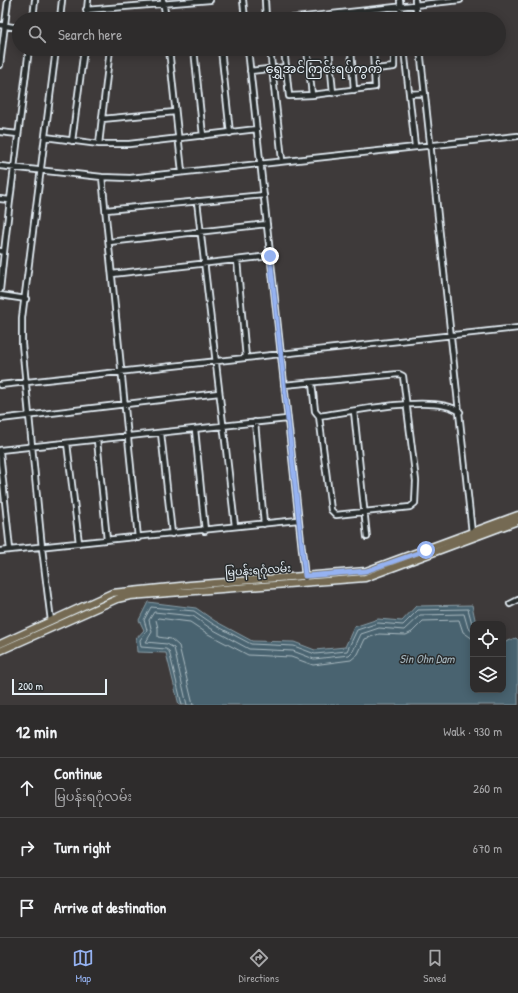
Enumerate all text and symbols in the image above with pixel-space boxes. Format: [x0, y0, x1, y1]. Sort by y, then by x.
search box [12, 12, 506, 56]
icon: search [26, 23, 48, 45]
text: Search here [58, 24, 122, 45]
district label: ရွှေအင်ကြင်းရပ်ကွက် [266, 59, 382, 79]
route end [261, 247, 279, 265]
route start [417, 541, 435, 559]
street label: မြပန်းရဂုံလမ်း [225, 561, 292, 581]
map controls [470, 621, 506, 693]
button: locate [470, 621, 506, 657]
water label: Sin Ohn Dam [400, 650, 455, 667]
button: layers [470, 657, 506, 693]
scale bar [12, 677, 107, 696]
text: 200 m [18, 679, 43, 693]
text: 12 min [16, 720, 57, 743]
text: Walk · 930 m [443, 722, 502, 740]
text: Continue [54, 763, 102, 784]
icon: ahead [16, 777, 38, 799]
text: 260 m [473, 779, 502, 797]
text: မြပန်းရဂုံလမ်း [54, 787, 132, 805]
icon: right [16, 837, 38, 859]
text: Turn right [54, 837, 110, 858]
text: 670 m [473, 839, 502, 857]
icon: arrive [16, 897, 38, 919]
text: Arrive at destination [54, 897, 166, 918]
tab: Map [72, 947, 94, 985]
tab: Directions [239, 947, 279, 985]
tab: Saved [423, 947, 446, 985]

